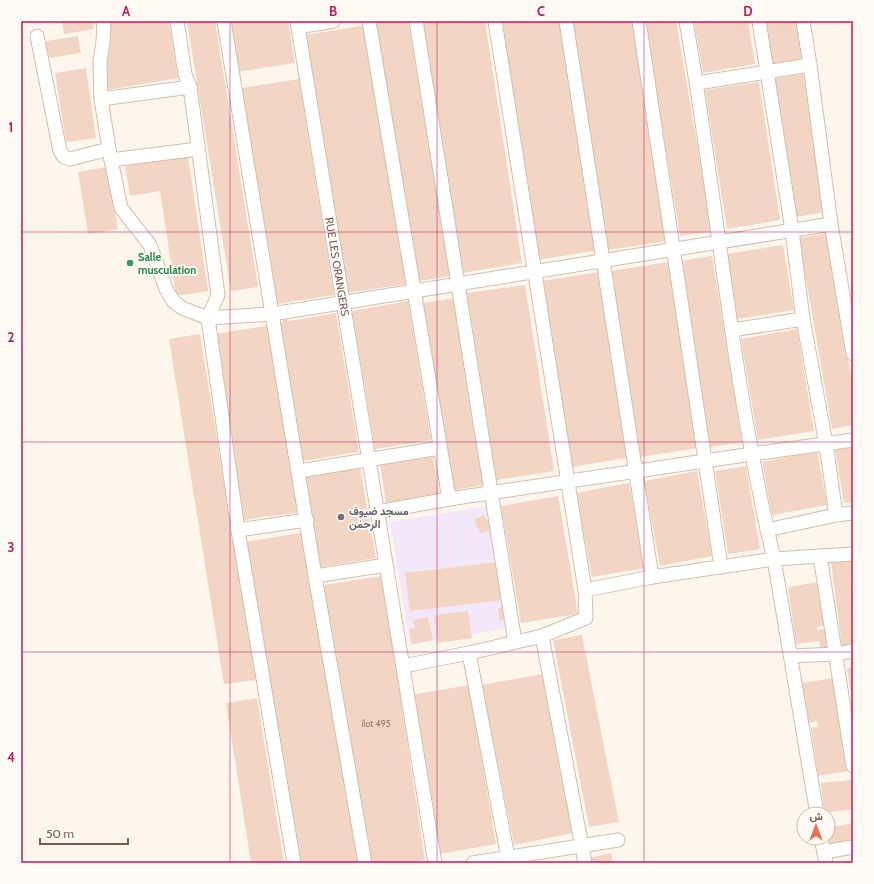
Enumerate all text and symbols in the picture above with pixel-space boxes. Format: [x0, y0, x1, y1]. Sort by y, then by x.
text: A [122, 3, 131, 19]
text: B [329, 3, 337, 19]
text: C [537, 3, 545, 19]
text: D [743, 3, 753, 19]
text: 1 [9, 119, 13, 135]
street label: RUE LES ORANGERS [322, 216, 352, 318]
place label: Salle musculation [138, 250, 196, 277]
marker: Salle musculation [125, 258, 135, 268]
text: 2 [8, 329, 15, 345]
place label: مسجد ضيوف الرحمٰن [349, 504, 409, 531]
marker: مسجد ضيوف الرحمٰن [336, 512, 346, 522]
text: 3 [7, 539, 15, 555]
house number: ilot 495 [361, 718, 391, 729]
text: 4 [7, 749, 15, 765]
north arrow [796, 806, 836, 846]
text: ش [809, 809, 823, 823]
scale bar [40, 820, 128, 846]
text: 50 m [46, 826, 74, 841]

